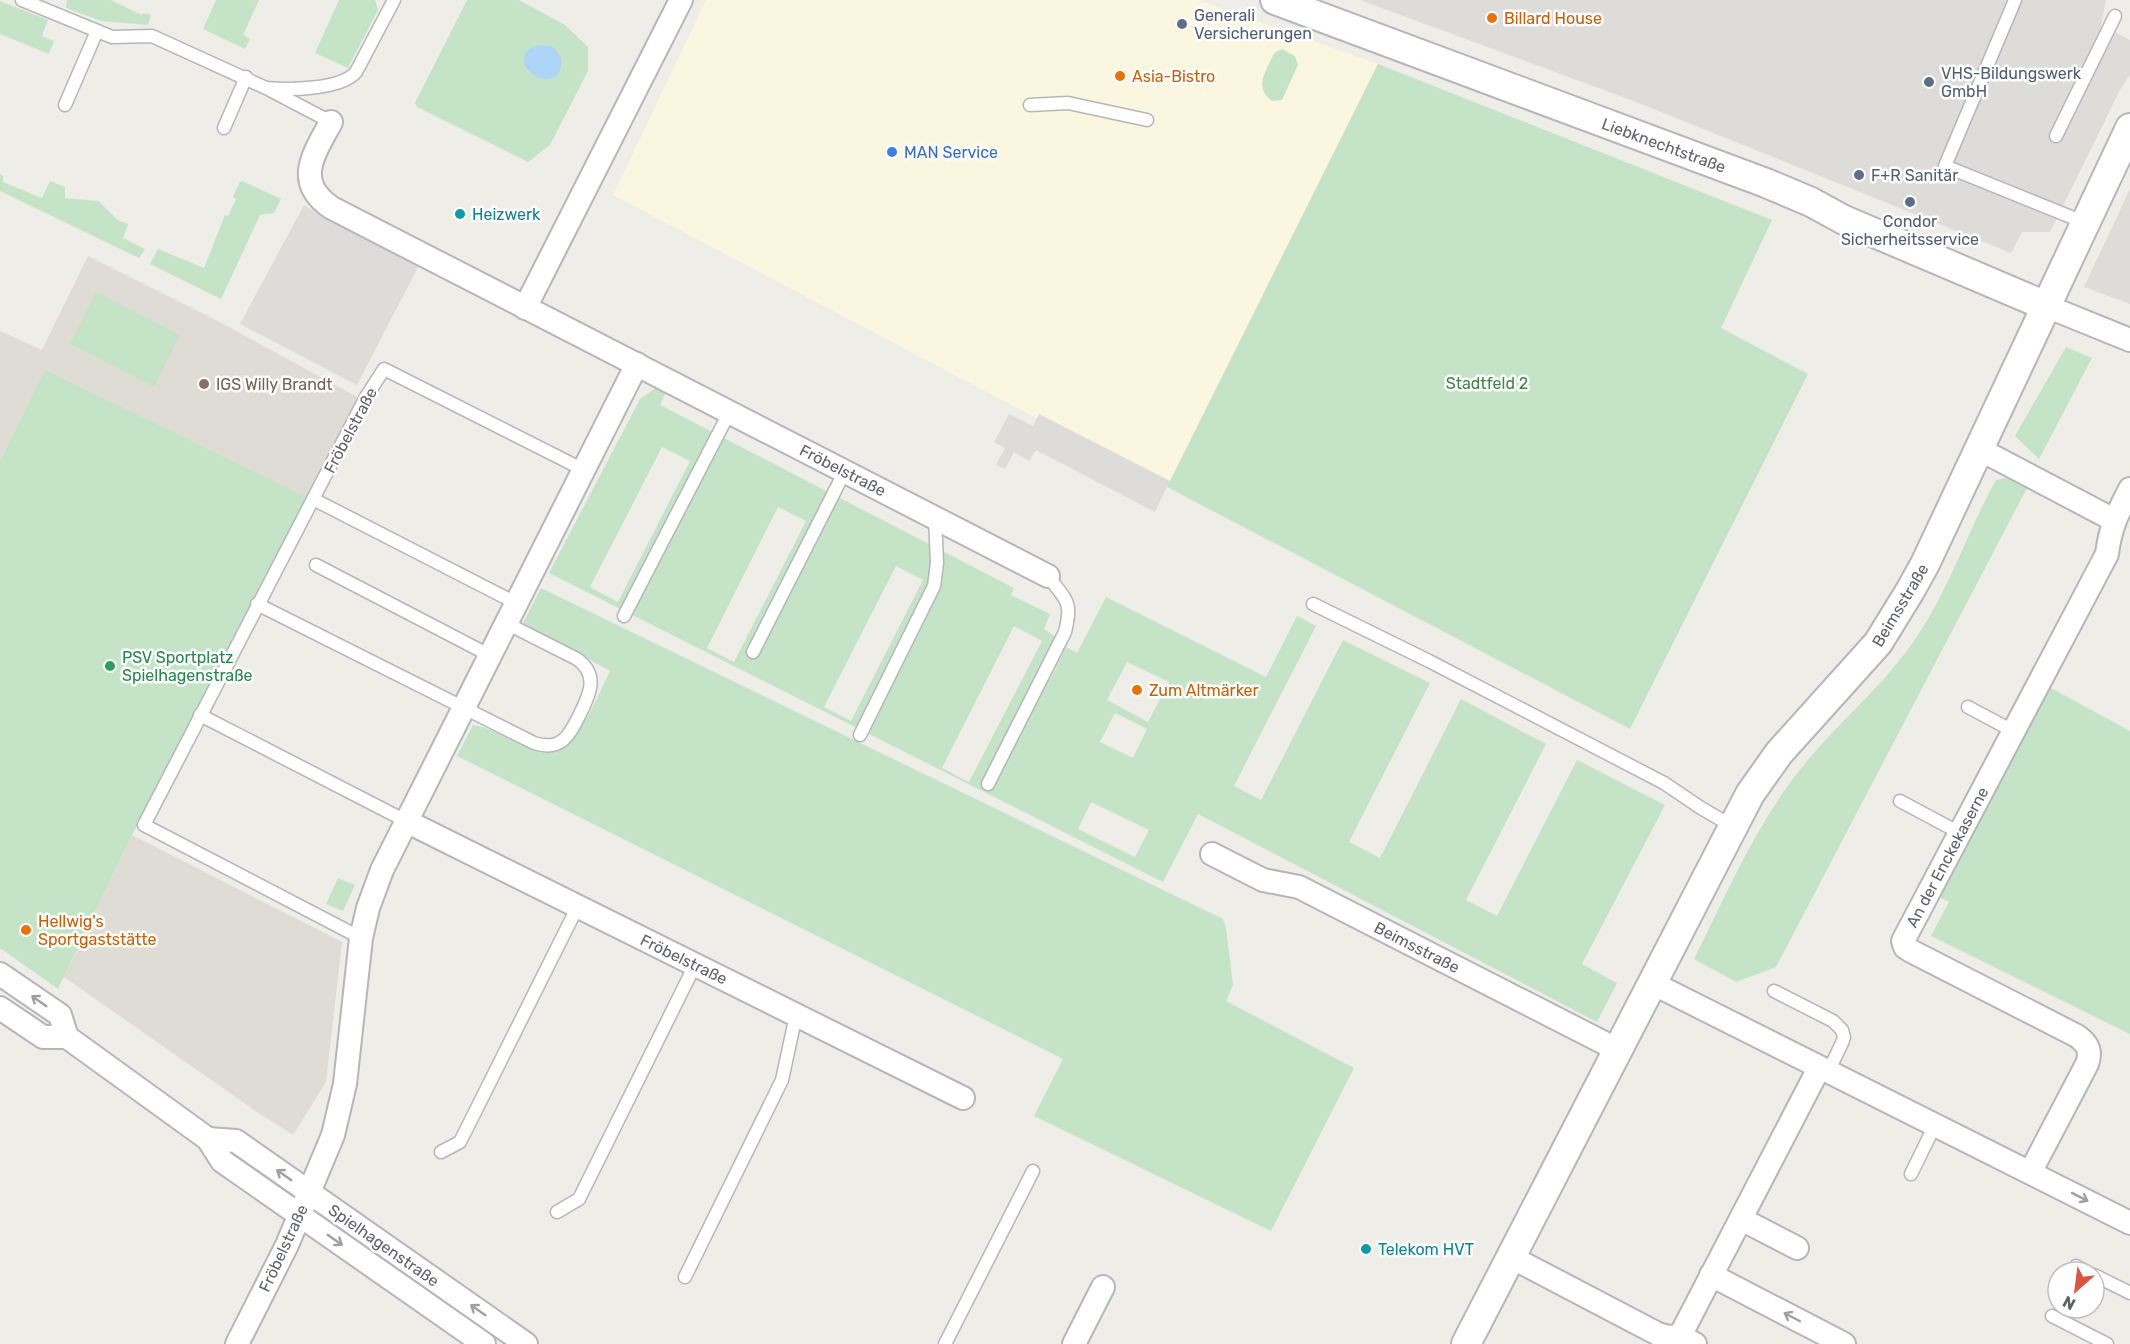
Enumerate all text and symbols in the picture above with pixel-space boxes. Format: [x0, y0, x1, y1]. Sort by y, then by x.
place label: Generali Versicherungen [1194, 6, 1312, 43]
place label: Billard House [1504, 9, 1602, 28]
marker: Billard House [1485, 11, 1499, 25]
marker: Generali Versicherungen [1175, 17, 1189, 31]
place label: VHS-Bildungswerk GmbH [1941, 64, 2082, 101]
place label: Asia-Bistro [1132, 67, 1215, 86]
marker: Asia-Bistro [1113, 69, 1127, 83]
marker: VHS-Bildungswerk GmbH [1922, 75, 1936, 89]
street label: Liebknechtstraße [1599, 114, 1728, 177]
place label: MAN Service [904, 143, 998, 162]
marker: MAN Service [885, 145, 899, 159]
place label: F+R Sanitär [1871, 166, 1958, 185]
marker: F+R Sanitär [1852, 168, 1866, 182]
marker: Condor Sicherheitsservice [1903, 195, 1917, 209]
place label: Heizwerk [472, 205, 541, 224]
marker: Heizwerk [453, 207, 467, 221]
place label: Condor Sicherheitsservice [1841, 212, 1979, 249]
park label: Stadtfeld 2 [1446, 374, 1528, 393]
place label: IGS Willy Brandt [216, 375, 333, 394]
marker: IGS Willy Brandt [197, 377, 211, 391]
street label: Fröbelstraße [320, 384, 381, 476]
street label: Fröbelstraße [797, 441, 889, 500]
street label: Beimsstraße [1868, 560, 1933, 650]
place label: PSV Sportplatz Spielhagenstraße [122, 648, 253, 685]
marker: PSV Sportplatz Spielhagenstraße [103, 659, 117, 673]
place label: Zum Altmärker [1149, 681, 1259, 700]
marker: Zum Altmärker [1130, 683, 1144, 697]
street label: An der Enckekaserne [1902, 784, 1993, 931]
place label: Hellwig's Sportgaststätte [38, 912, 156, 949]
street label: Beimsstraße [1371, 918, 1463, 977]
marker: Hellwig's Sportgaststätte [19, 923, 33, 937]
street label: Fröbelstraße [637, 930, 730, 989]
one-way arrow [31, 995, 48, 1007]
one-way arrow [276, 1168, 292, 1181]
one-way arrow [2071, 1192, 2089, 1203]
street label: Spielhagenstraße [325, 1200, 443, 1291]
street label: Fröbelstraße [255, 1201, 312, 1295]
one-way arrow [326, 1234, 342, 1246]
place label: Telekom HVT [1378, 1240, 1474, 1259]
marker: Telekom HVT [1359, 1242, 1373, 1256]
north arrow [2046, 1260, 2106, 1320]
text: N [2060, 1292, 2079, 1314]
one-way arrow [471, 1304, 487, 1316]
one-way arrow [1784, 1311, 1801, 1323]

